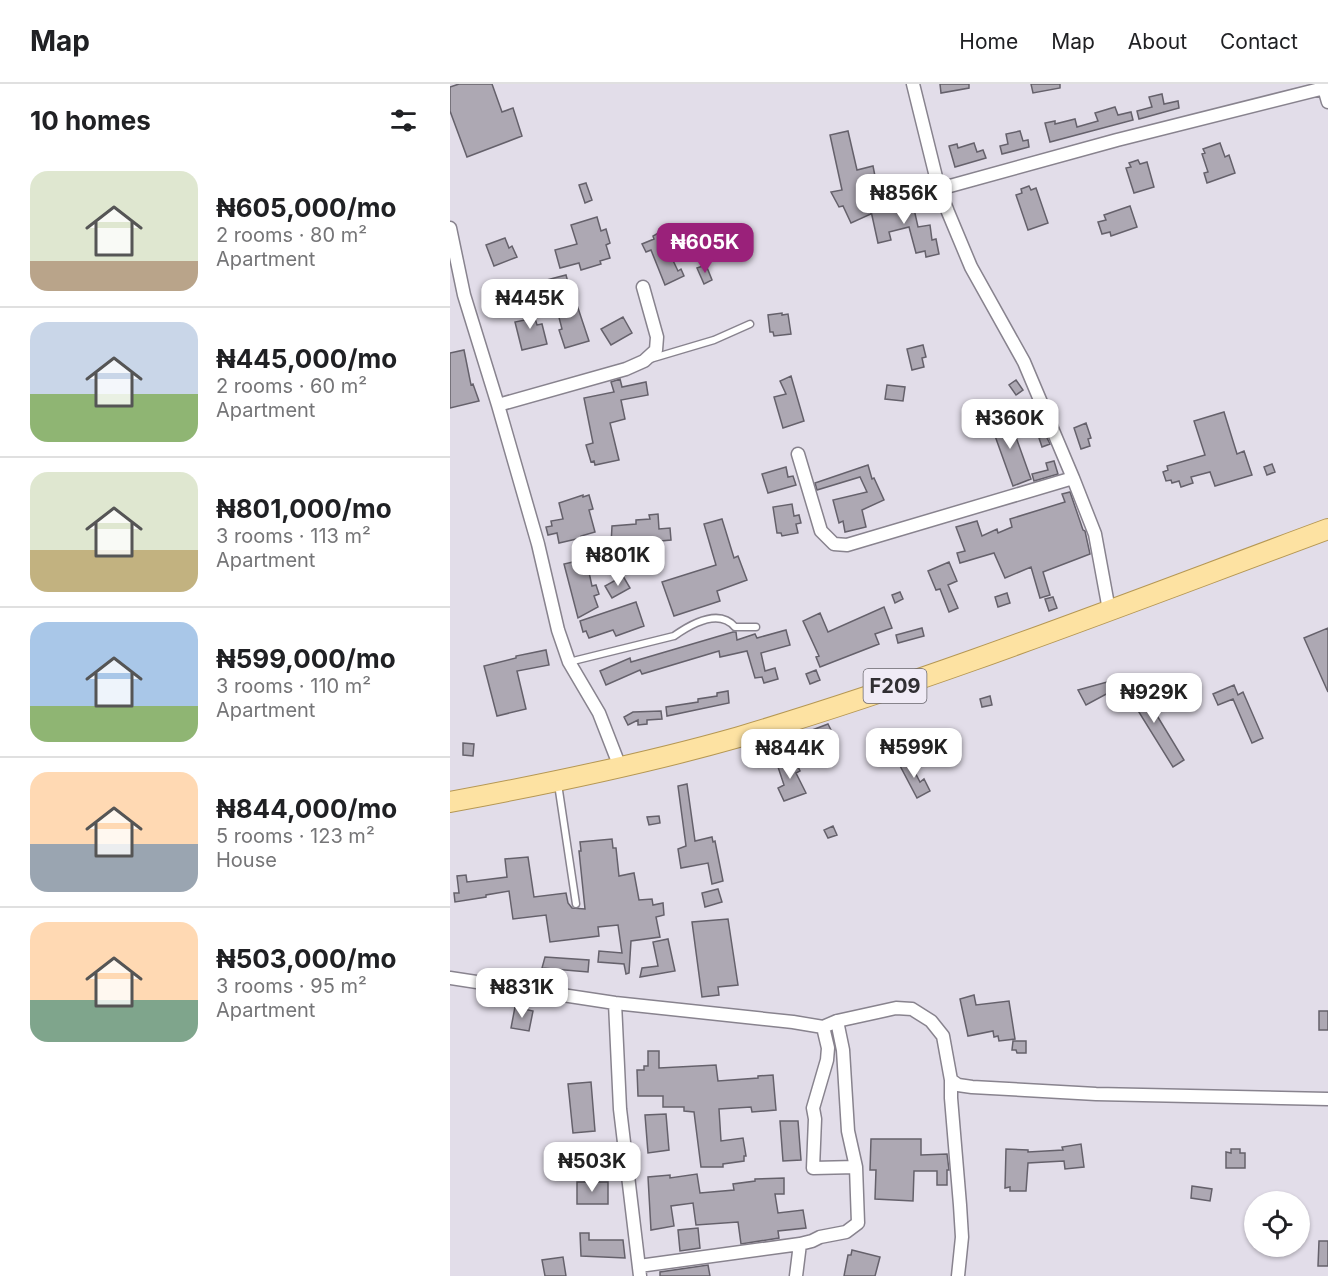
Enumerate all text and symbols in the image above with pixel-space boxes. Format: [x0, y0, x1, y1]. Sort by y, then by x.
text: Map [30, 24, 90, 58]
text: Home [959, 29, 1018, 54]
text: Map [1051, 29, 1095, 54]
text: About [1128, 29, 1187, 54]
text: Contact [1220, 29, 1298, 54]
icon: filters [387, 104, 420, 137]
text: 10 homes [30, 105, 151, 136]
pin: ₦856K [862, 174, 946, 225]
text: ₦856K [870, 181, 938, 205]
text: ₦605,000/mo [216, 192, 396, 223]
icon: home [78, 195, 150, 267]
text: 2 rooms · 80 m² [216, 223, 367, 247]
pin: ₦605K [663, 223, 747, 274]
text: ₦605K [671, 230, 739, 254]
text: Apartment [216, 247, 315, 271]
pin: ₦445K [488, 279, 572, 330]
text: ₦445K [495, 286, 565, 310]
text: ₦445,000/mo [216, 343, 397, 374]
icon: home [78, 346, 150, 418]
text: 2 rooms · 60 m² [216, 374, 367, 398]
text: Apartment [216, 398, 315, 422]
pin: ₦360K [968, 399, 1052, 450]
text: ₦360K [976, 406, 1044, 430]
text: ₦801,000/mo [216, 493, 392, 524]
icon: home [78, 496, 150, 568]
text: 3 rooms · 113 m² [216, 524, 371, 548]
pin: ₦801K [576, 536, 660, 587]
text: ₦801K [586, 543, 650, 567]
text: Apartment [216, 548, 315, 572]
text: ₦599,000/mo [216, 643, 396, 674]
icon: home [78, 646, 150, 718]
road number: F209 [864, 669, 926, 703]
pin: ₦929K [1112, 673, 1196, 724]
text: 3 rooms · 110 m² [216, 674, 371, 698]
text: ₦929K [1120, 680, 1188, 704]
text: Apartment [216, 698, 315, 722]
pin: ₦599K [872, 728, 956, 779]
pin: ₦844K [748, 729, 832, 780]
text: ₦599K [880, 735, 948, 759]
text: ₦844K [755, 736, 825, 760]
text: ₦844,000/mo [216, 793, 397, 824]
icon: home [78, 796, 150, 868]
text: 5 rooms · 123 m² [216, 824, 375, 848]
text: House [216, 848, 277, 872]
text: ₦503,000/mo [216, 943, 396, 974]
icon: home [78, 946, 150, 1018]
pin: ₦831K [480, 968, 564, 1019]
text: 3 rooms · 95 m² [216, 974, 367, 998]
text: ₦831K [490, 975, 554, 999]
text: Apartment [216, 998, 315, 1022]
pin: ₦503K [550, 1142, 634, 1193]
text: ₦503K [558, 1149, 626, 1173]
map controls [1244, 1191, 1310, 1257]
button: locate [1244, 1191, 1310, 1257]

